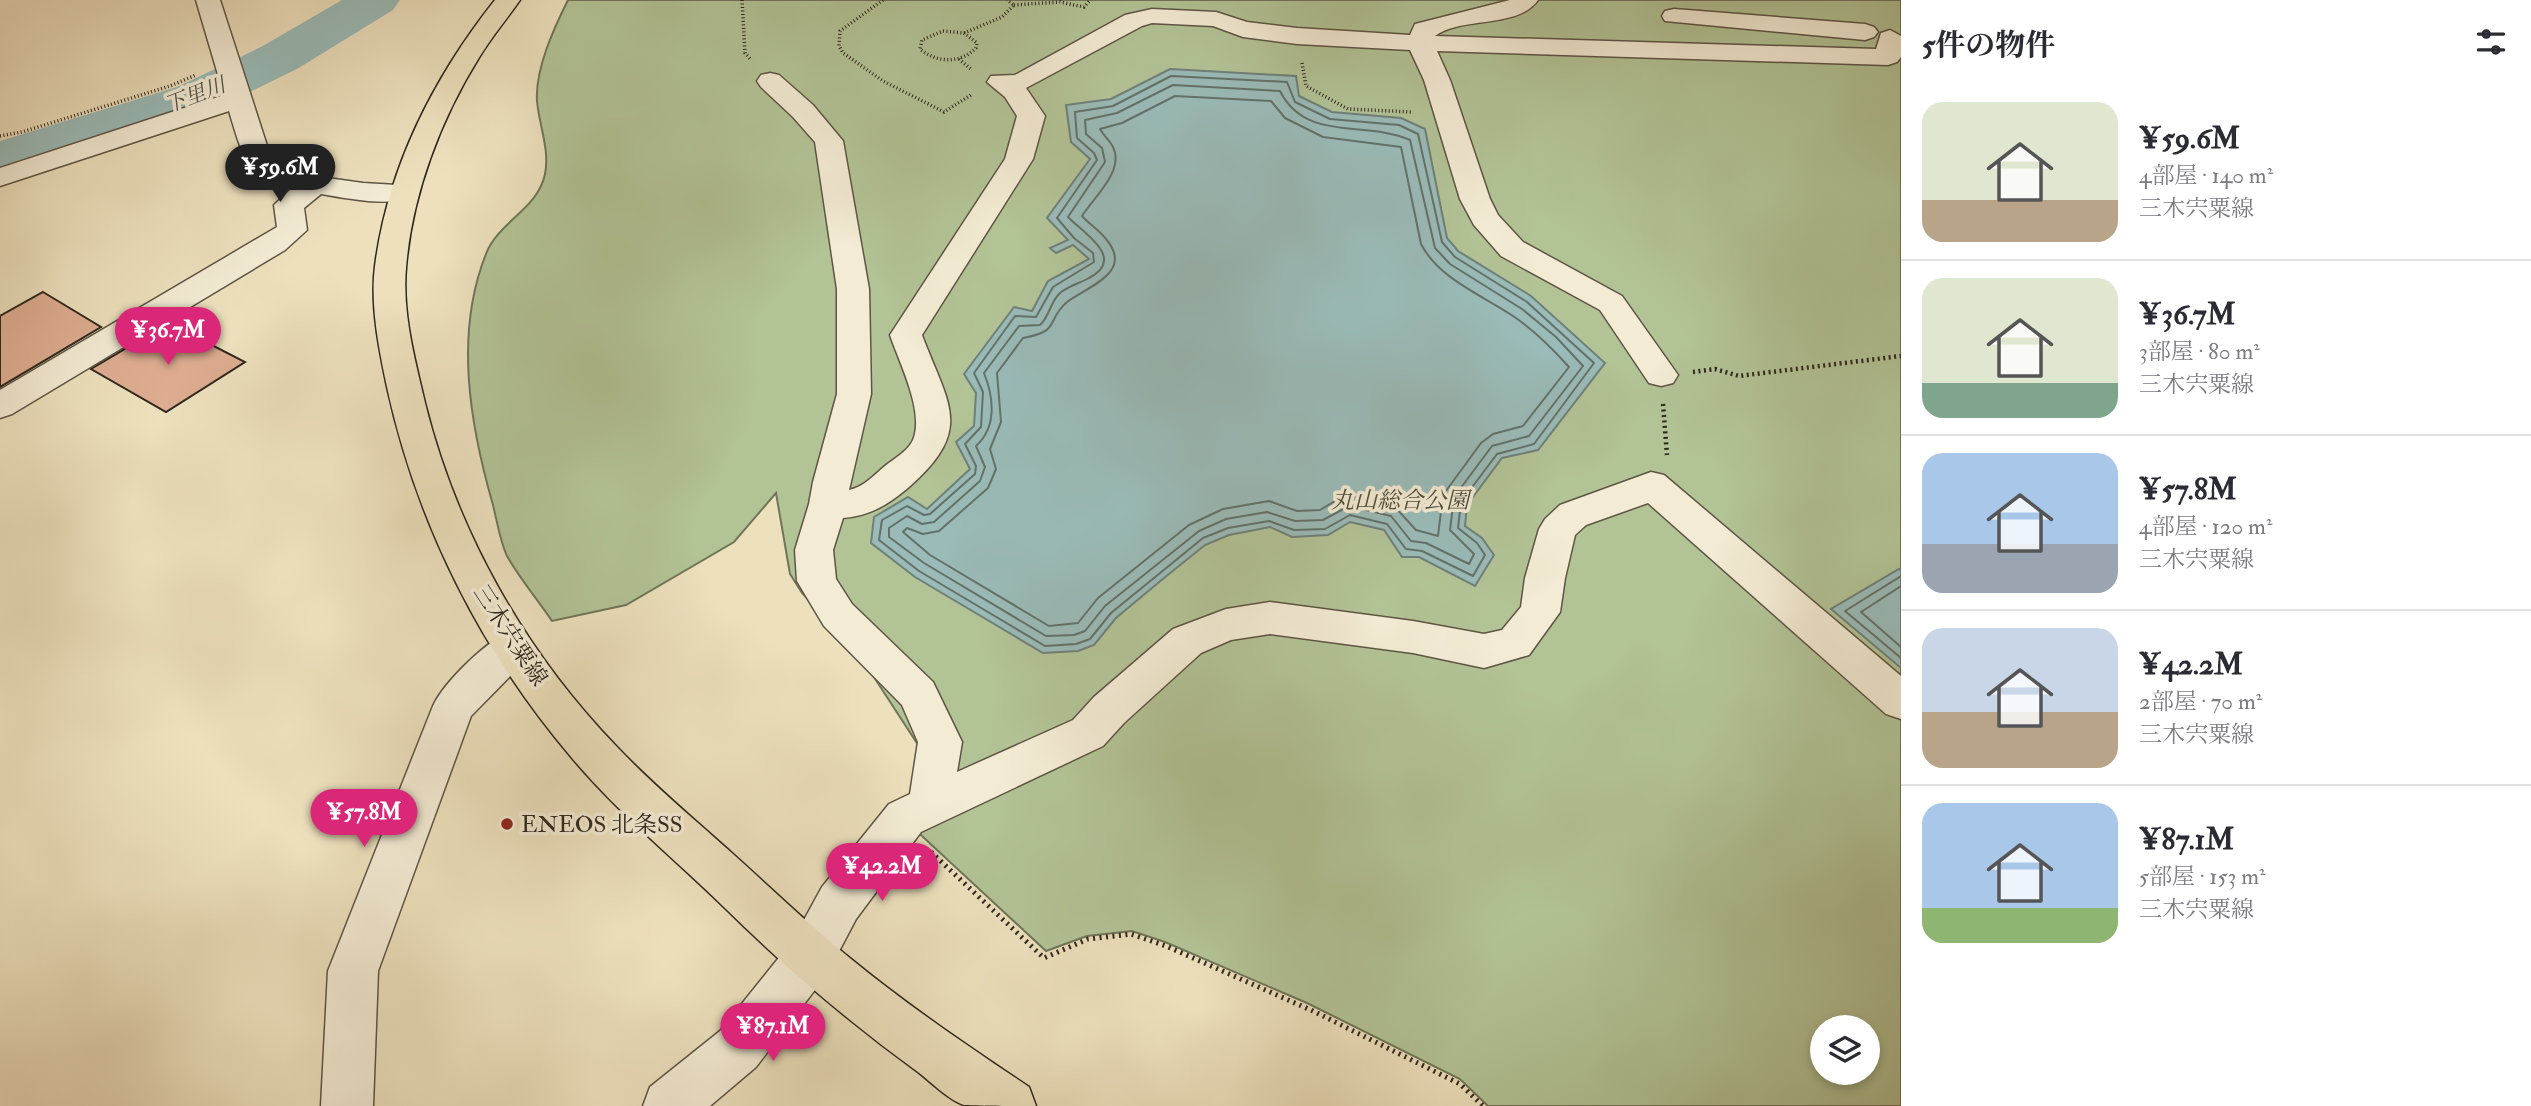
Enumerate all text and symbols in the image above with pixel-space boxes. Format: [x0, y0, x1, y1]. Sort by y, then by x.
icon: filters [2472, 23, 2510, 61]
text: 5件の物件 [1922, 27, 2055, 64]
water label: 下里川 [161, 71, 231, 119]
text: ¥59.6M [2139, 120, 2240, 157]
icon: home [1978, 130, 2062, 214]
pin: ¥59.6M [223, 144, 337, 204]
text: ¥59.6M [241, 152, 319, 181]
text: 4部屋 · 140 m² [2139, 161, 2273, 190]
text: 三木宍粟線 [2139, 194, 2254, 223]
text: ¥36.7M [2139, 296, 2236, 333]
icon: home [1978, 306, 2062, 390]
pin: ¥36.7M [111, 308, 225, 367]
text: ¥36.7M [131, 315, 205, 344]
text: 3部屋 · 80 m² [2139, 337, 2260, 366]
text: 三木宍粟線 [2139, 370, 2254, 399]
text: ¥57.8M [2139, 471, 2237, 508]
icon: home [1978, 481, 2062, 565]
park label: 丸山総合公園 [1331, 486, 1473, 515]
text: 4部屋 · 120 m² [2139, 512, 2272, 541]
text: 三木宍粟線 [2139, 545, 2254, 574]
street label: 三木宍粟線 [467, 579, 554, 691]
text: ¥42.2M [2139, 646, 2243, 683]
icon: home [1978, 656, 2062, 740]
text: 2部屋 · 70 m² [2139, 687, 2262, 716]
text: 三木宍粟線 [2139, 720, 2254, 749]
pin: ¥57.8M [307, 790, 421, 849]
text: ¥57.8M [327, 797, 401, 826]
place label: ENEOS 北条SS [521, 810, 683, 839]
marker: ENEOS 北条SS [499, 816, 515, 832]
text: ¥87.1M [2139, 821, 2234, 858]
icon: home [1978, 831, 2062, 915]
pin: ¥42.2M [825, 844, 939, 903]
text: ¥42.2M [842, 851, 922, 880]
text: 5部屋 · 153 m² [2139, 862, 2266, 891]
text: 三木宍粟線 [2139, 895, 2254, 924]
pin: ¥87.1M [716, 1004, 830, 1063]
text: ¥87.1M [736, 1011, 810, 1040]
map controls [1810, 1015, 1880, 1085]
button: layers [1810, 1015, 1880, 1085]

